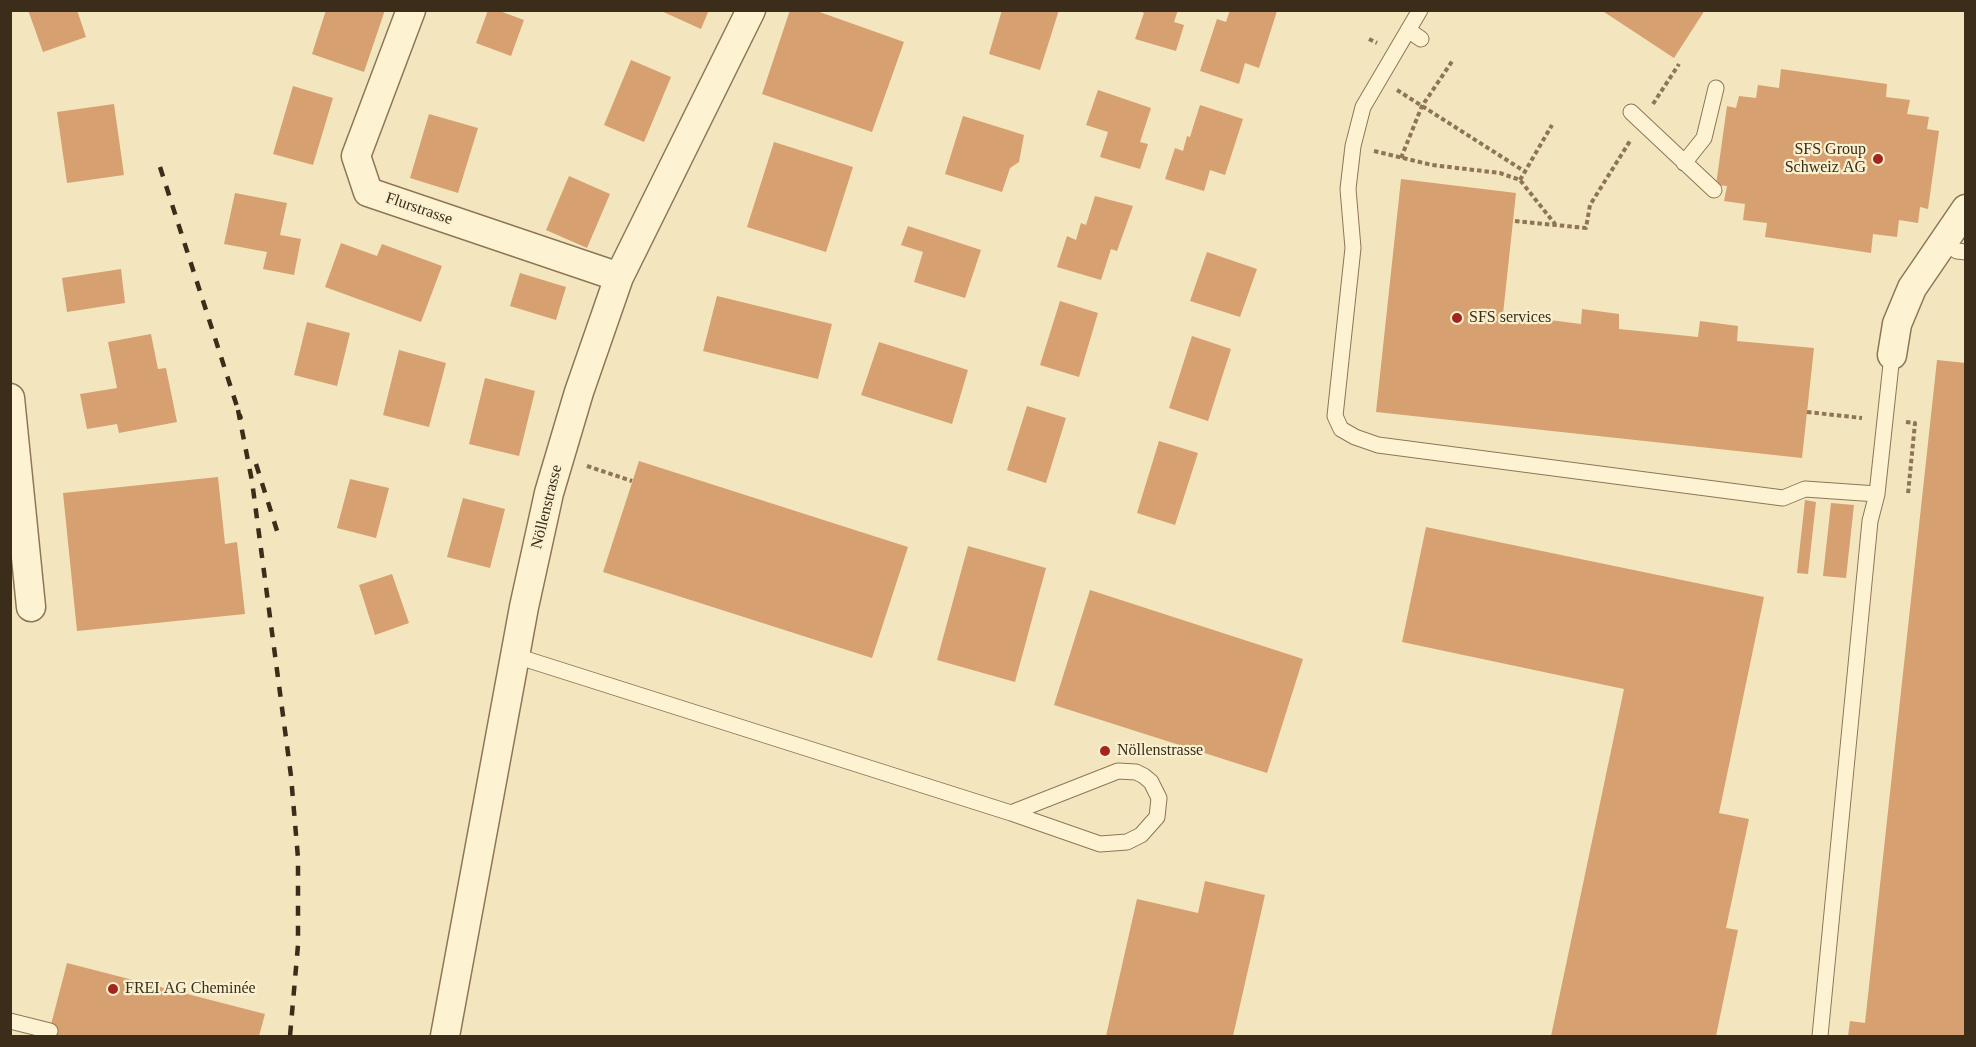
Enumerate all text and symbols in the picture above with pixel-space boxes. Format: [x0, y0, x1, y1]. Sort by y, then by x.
place label: SFS Group Schweiz AG [1785, 140, 1866, 178]
marker: SFS Group Schweiz AG [1871, 152, 1885, 166]
street label: Flurstrasse [383, 189, 455, 229]
place label: SFS services [1469, 308, 1551, 328]
marker: SFS services [1450, 311, 1464, 325]
street label: Nöllenstrasse [527, 463, 567, 551]
place label: Nöllenstrasse [1117, 741, 1203, 761]
marker: Nöllenstrasse [1098, 744, 1112, 758]
place label: FREI AG Cheminée [125, 979, 256, 999]
marker: FREI AG Cheminée [106, 982, 120, 996]

